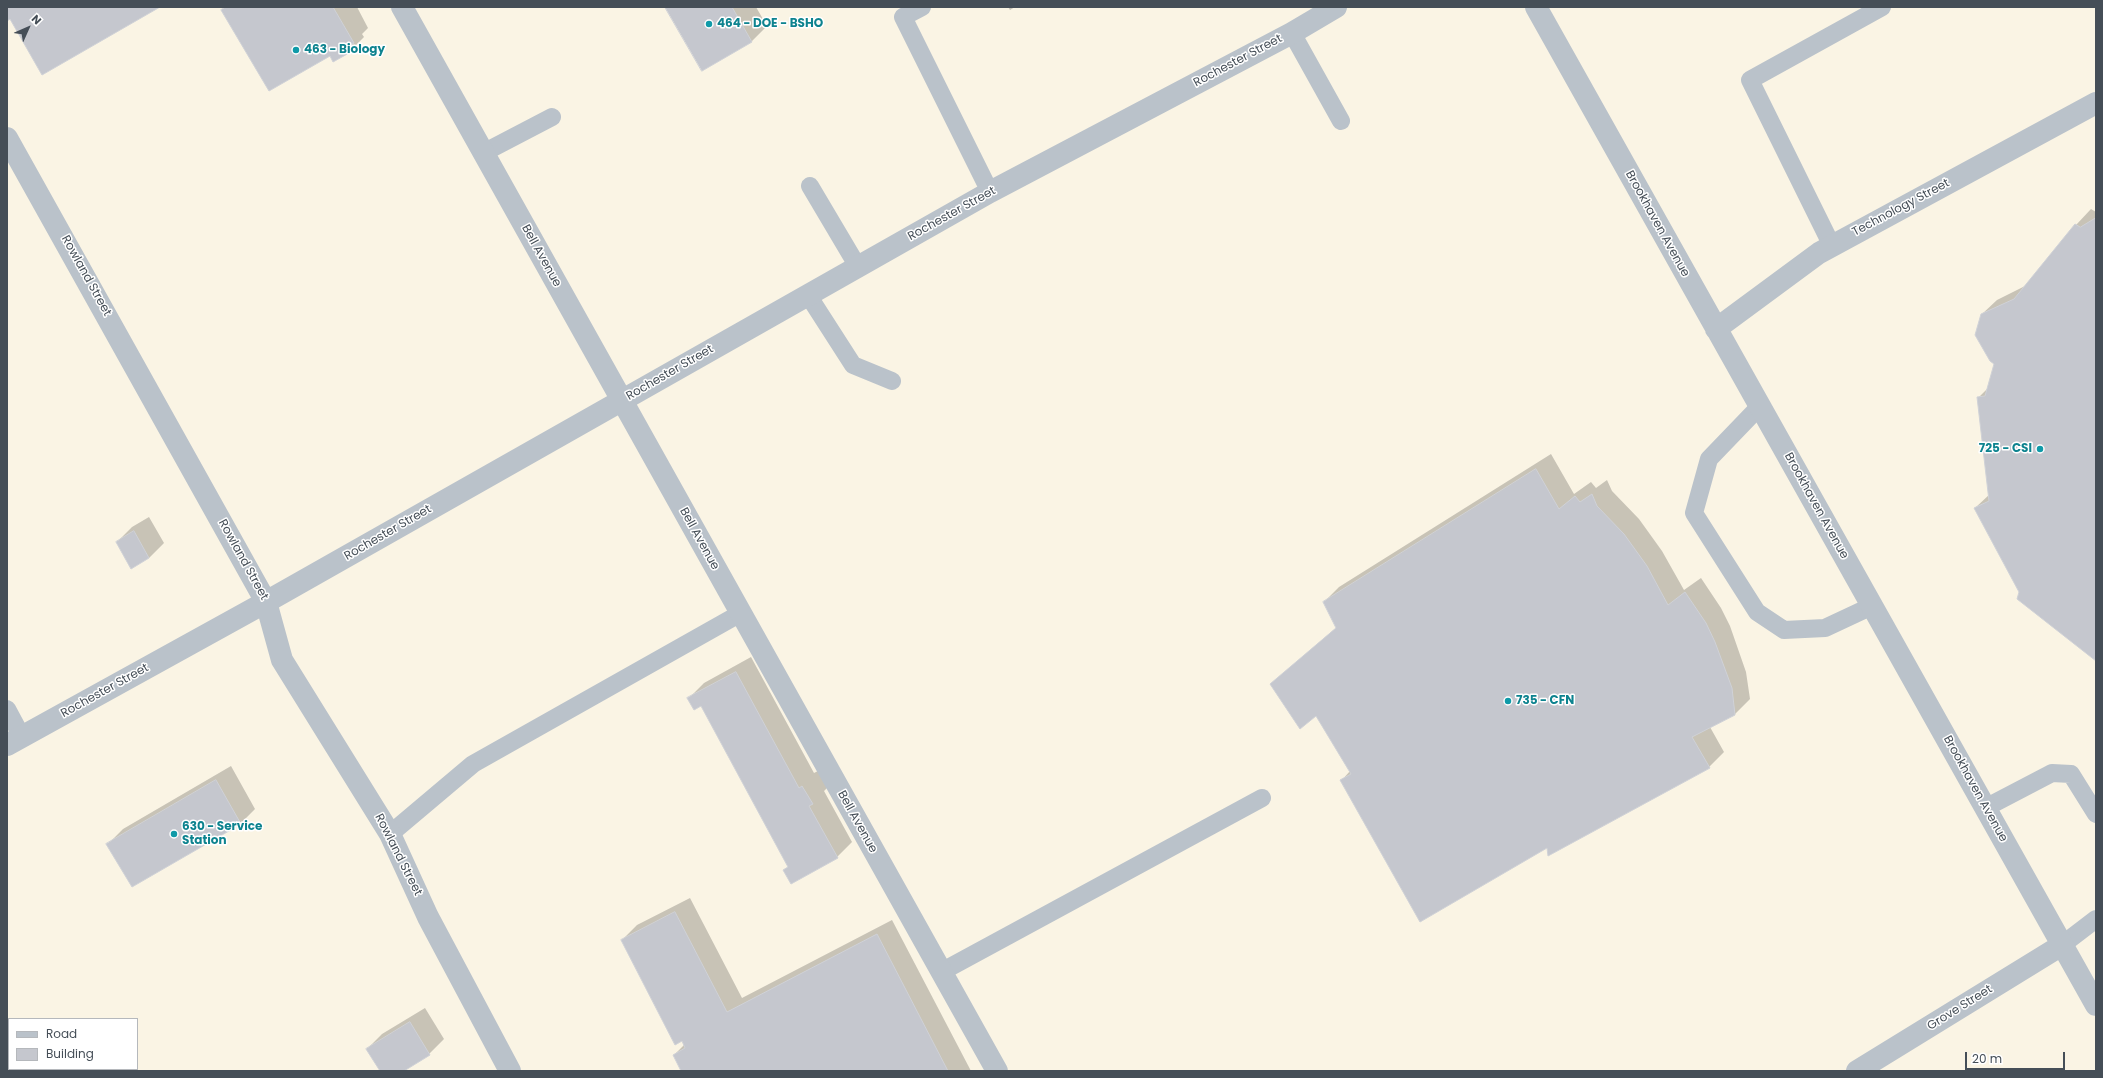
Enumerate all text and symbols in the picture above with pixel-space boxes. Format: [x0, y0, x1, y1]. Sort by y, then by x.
north arrow [8, 8, 48, 48]
text: N [28, 11, 45, 28]
place label: 464 - DOE - BSHO [717, 17, 823, 31]
marker: 464 - DOE - BSHO [704, 19, 714, 29]
street label: Rochester Street [1191, 32, 1285, 90]
place label: 463 - Biology [304, 43, 385, 57]
marker: 463 - Biology [291, 45, 301, 55]
street label: Brookhaven Avenue [1622, 168, 1692, 280]
street label: Technology Street [1850, 176, 1952, 240]
street label: Rochester Street [906, 184, 998, 244]
street label: Bell Avenue [518, 222, 564, 290]
street label: Rowland Street [58, 233, 114, 319]
street label: Rochester Street [624, 342, 716, 404]
place label: 725 - CSI [1979, 442, 2032, 456]
marker: 725 - CSI [2035, 444, 2045, 454]
street label: Brookhaven Avenue [1781, 450, 1851, 562]
street label: Rochester Street [342, 502, 434, 564]
street label: Bell Avenue [676, 505, 722, 573]
street label: Rowland Street [215, 517, 271, 603]
street label: Rochester Street [59, 661, 151, 721]
place label: 735 - CFN [1516, 694, 1574, 708]
marker: 735 - CFN [1503, 696, 1513, 706]
street label: Brookhaven Avenue [1940, 733, 2010, 845]
street label: Bell Avenue [834, 788, 880, 856]
street label: Rowland Street [371, 812, 425, 898]
place label: 630 - Service Station [182, 820, 262, 848]
marker: 630 - Service Station [169, 829, 179, 839]
street label: Grove Street [1925, 982, 1995, 1034]
legend [8, 1018, 138, 1070]
text: Road [46, 1025, 77, 1042]
scale bar [1967, 1044, 2067, 1070]
text: Building [46, 1045, 94, 1062]
text: 20 m [1972, 1050, 2002, 1067]

